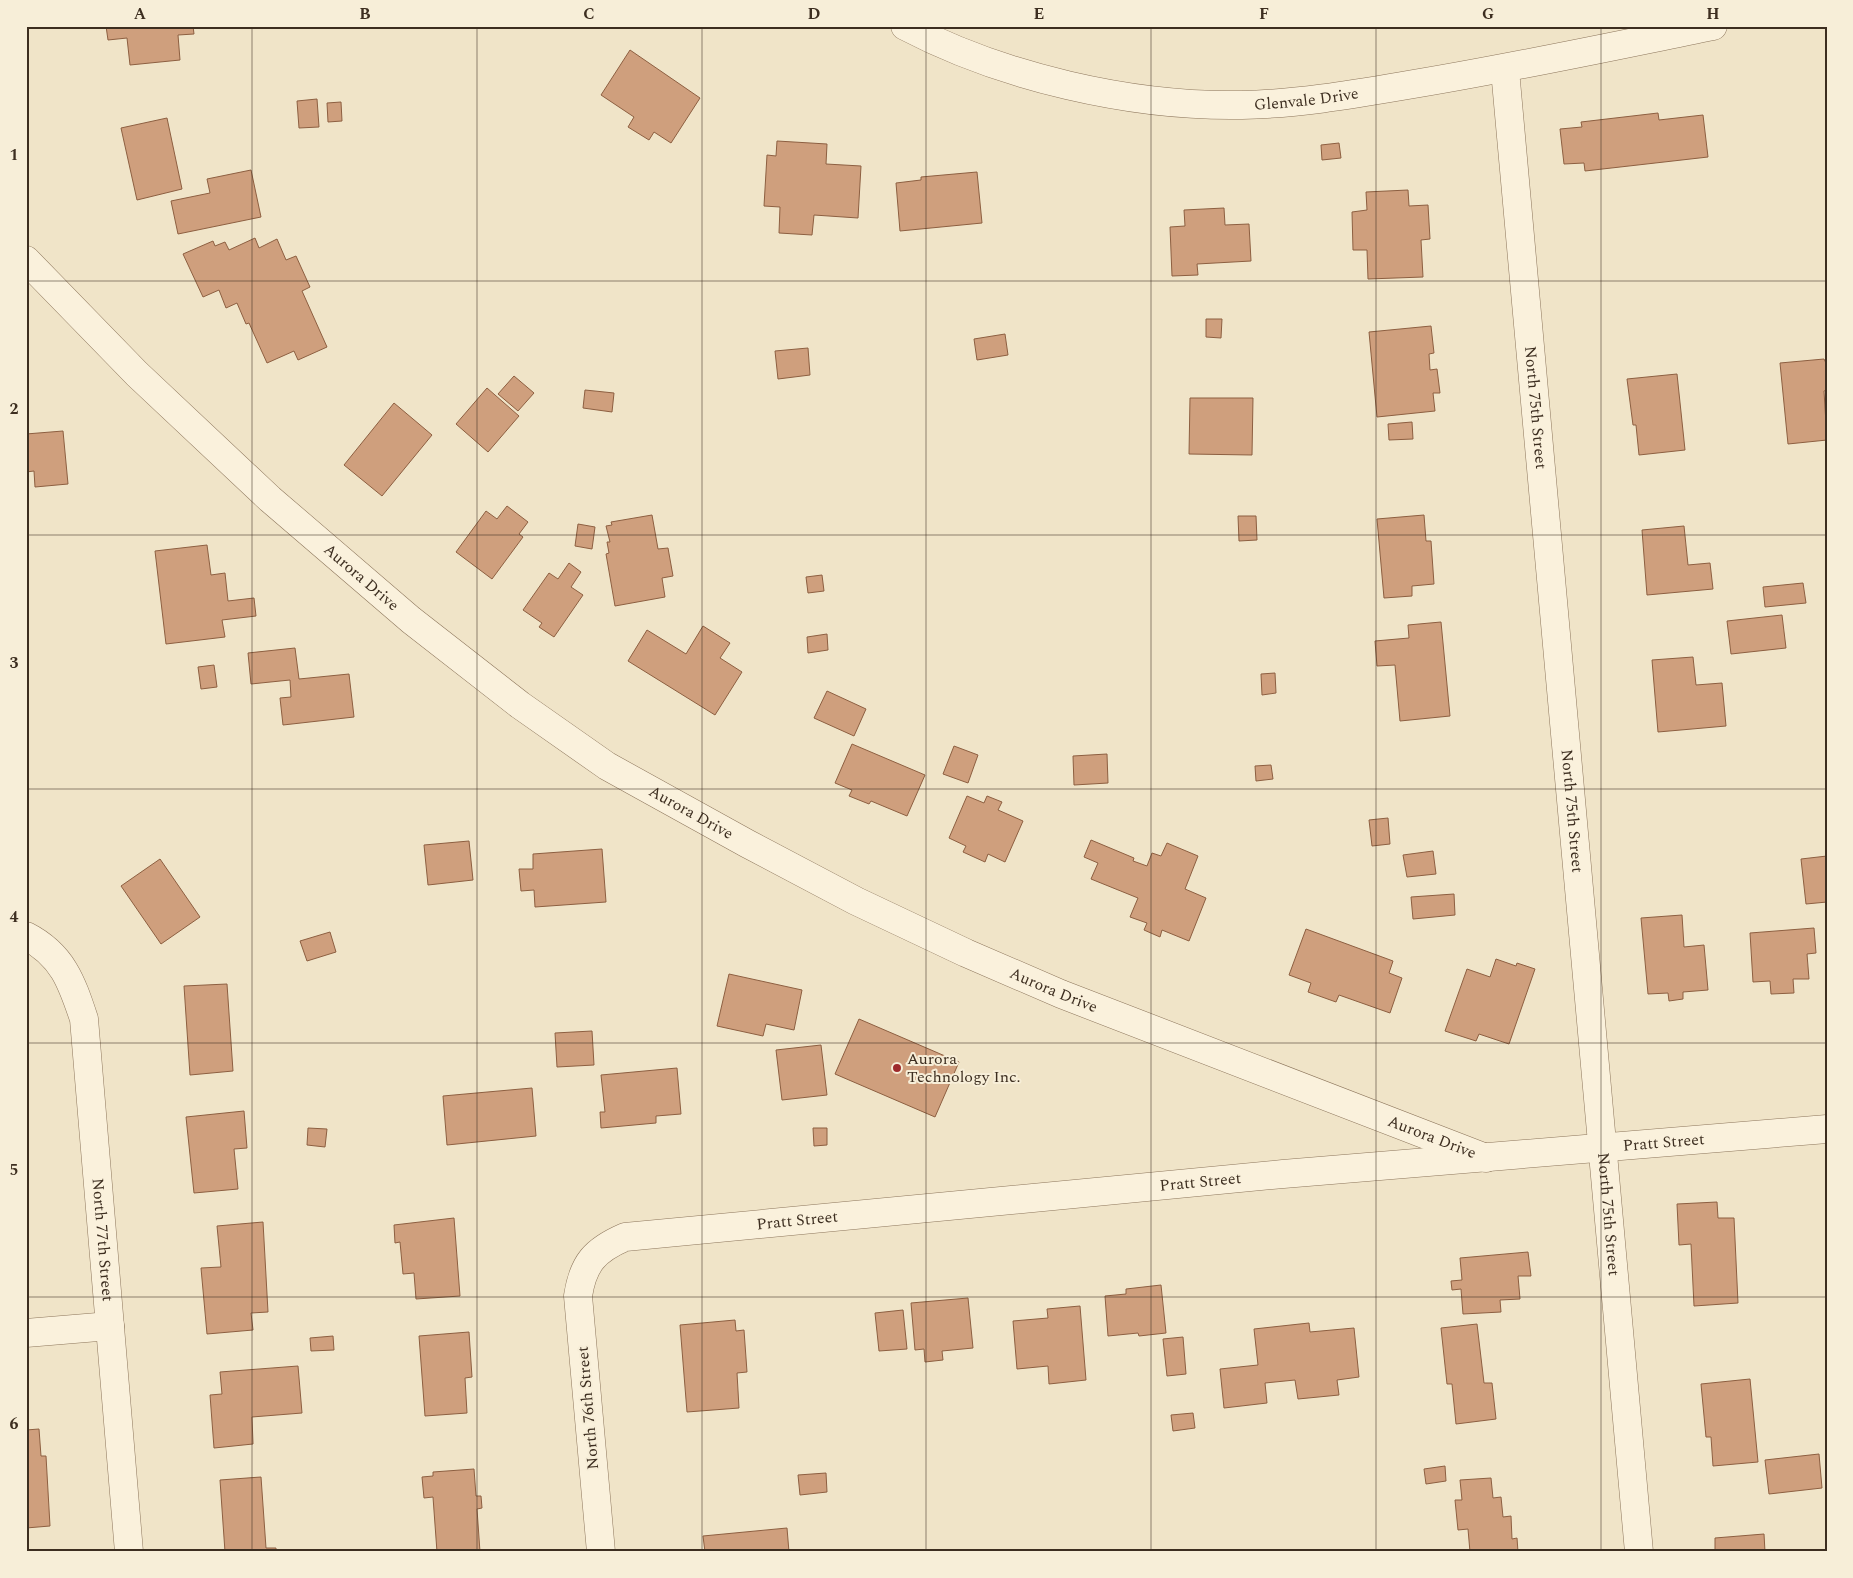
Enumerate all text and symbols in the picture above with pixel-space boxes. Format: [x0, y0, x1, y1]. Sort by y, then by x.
text: A [134, 2, 147, 26]
text: B [359, 2, 371, 26]
text: C [583, 2, 595, 26]
text: D [808, 2, 821, 26]
text: E [1034, 2, 1044, 26]
text: F [1259, 2, 1269, 26]
text: G [1482, 2, 1494, 26]
text: H [1706, 2, 1720, 26]
street label: Glenvale Drive [1253, 81, 1360, 117]
text: 1 [10, 143, 18, 167]
street label: North 75th Street [1518, 345, 1553, 471]
text: 2 [10, 397, 19, 421]
street label: Aurora Drive [318, 538, 405, 617]
text: 3 [10, 651, 19, 675]
street label: North 75th Street [1554, 748, 1590, 874]
street label: Aurora Drive [644, 779, 738, 846]
text: 4 [10, 905, 19, 929]
street label: Aurora Drive [1006, 961, 1101, 1019]
place label: Aurora Technology Inc. [907, 1047, 1020, 1089]
marker: Aurora Technology Inc. [891, 1062, 903, 1074]
street label: Aurora Drive [1384, 1109, 1480, 1165]
street label: Pratt Street [1622, 1127, 1706, 1158]
street label: North 75th Street [1591, 1152, 1626, 1277]
text: 5 [10, 1158, 18, 1182]
street label: Pratt Street [1159, 1166, 1243, 1198]
street label: North 77th Street [85, 1177, 120, 1303]
street label: Pratt Street [755, 1205, 839, 1236]
street label: North 76th Street [571, 1345, 605, 1471]
text: 6 [10, 1412, 19, 1436]

